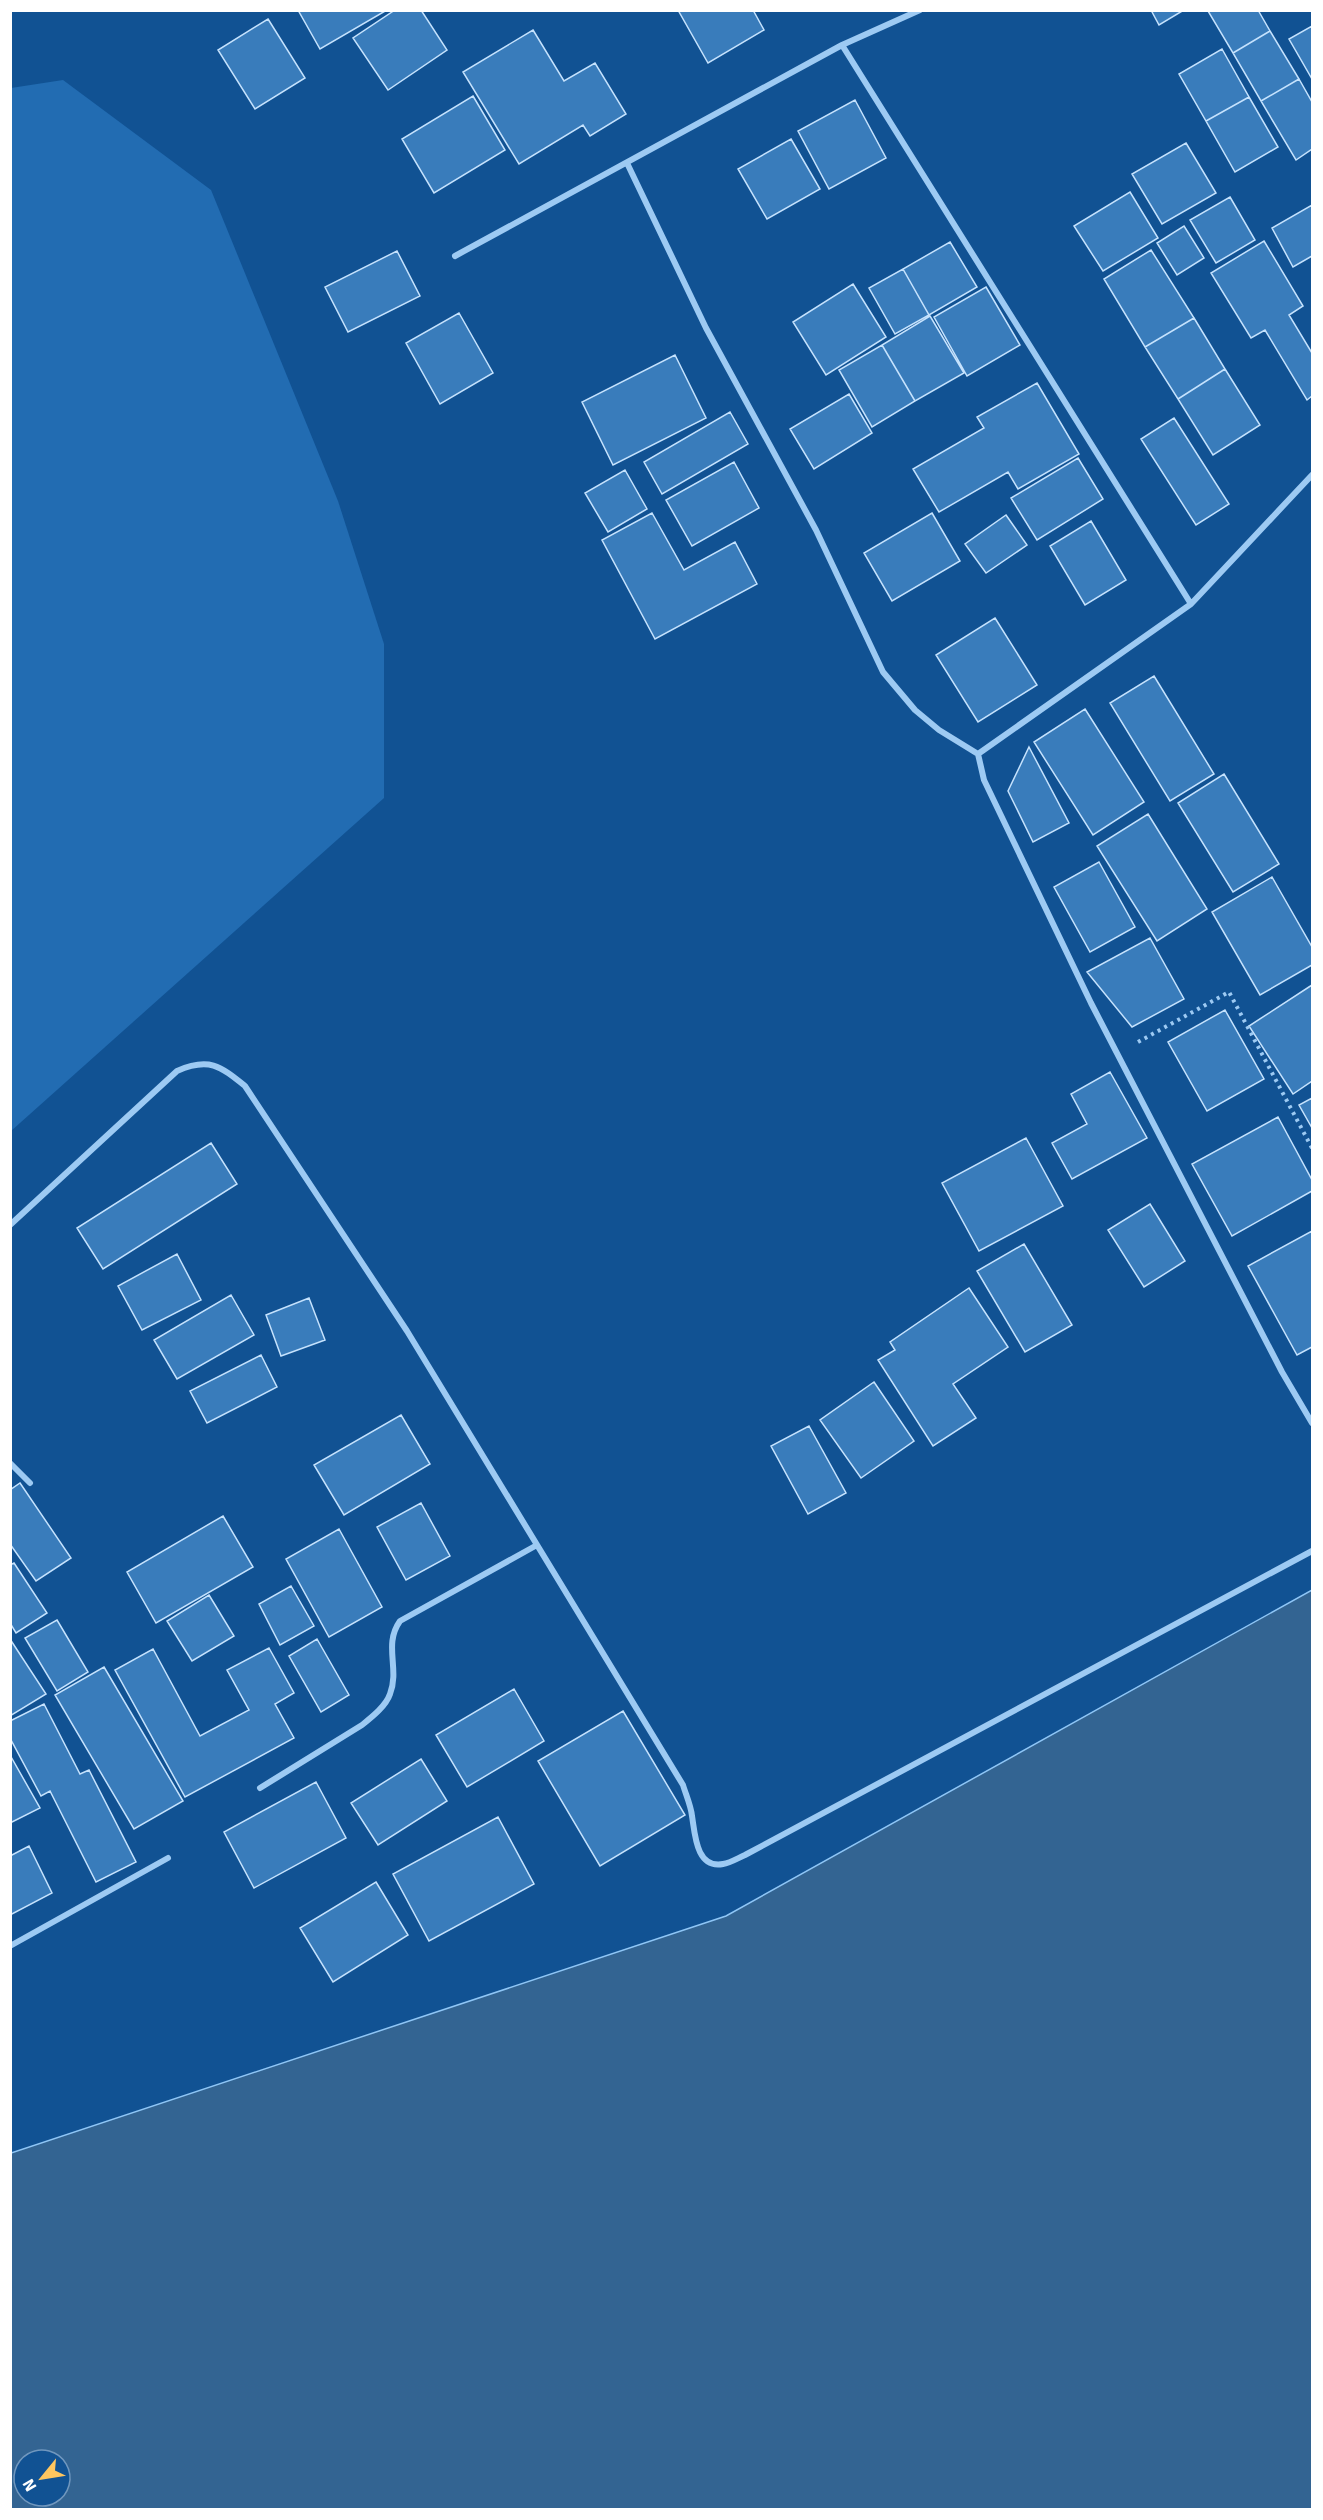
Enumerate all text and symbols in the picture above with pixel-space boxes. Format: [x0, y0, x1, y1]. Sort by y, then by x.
north arrow [12, 2448, 72, 2508]
text: N [18, 2475, 41, 2495]

